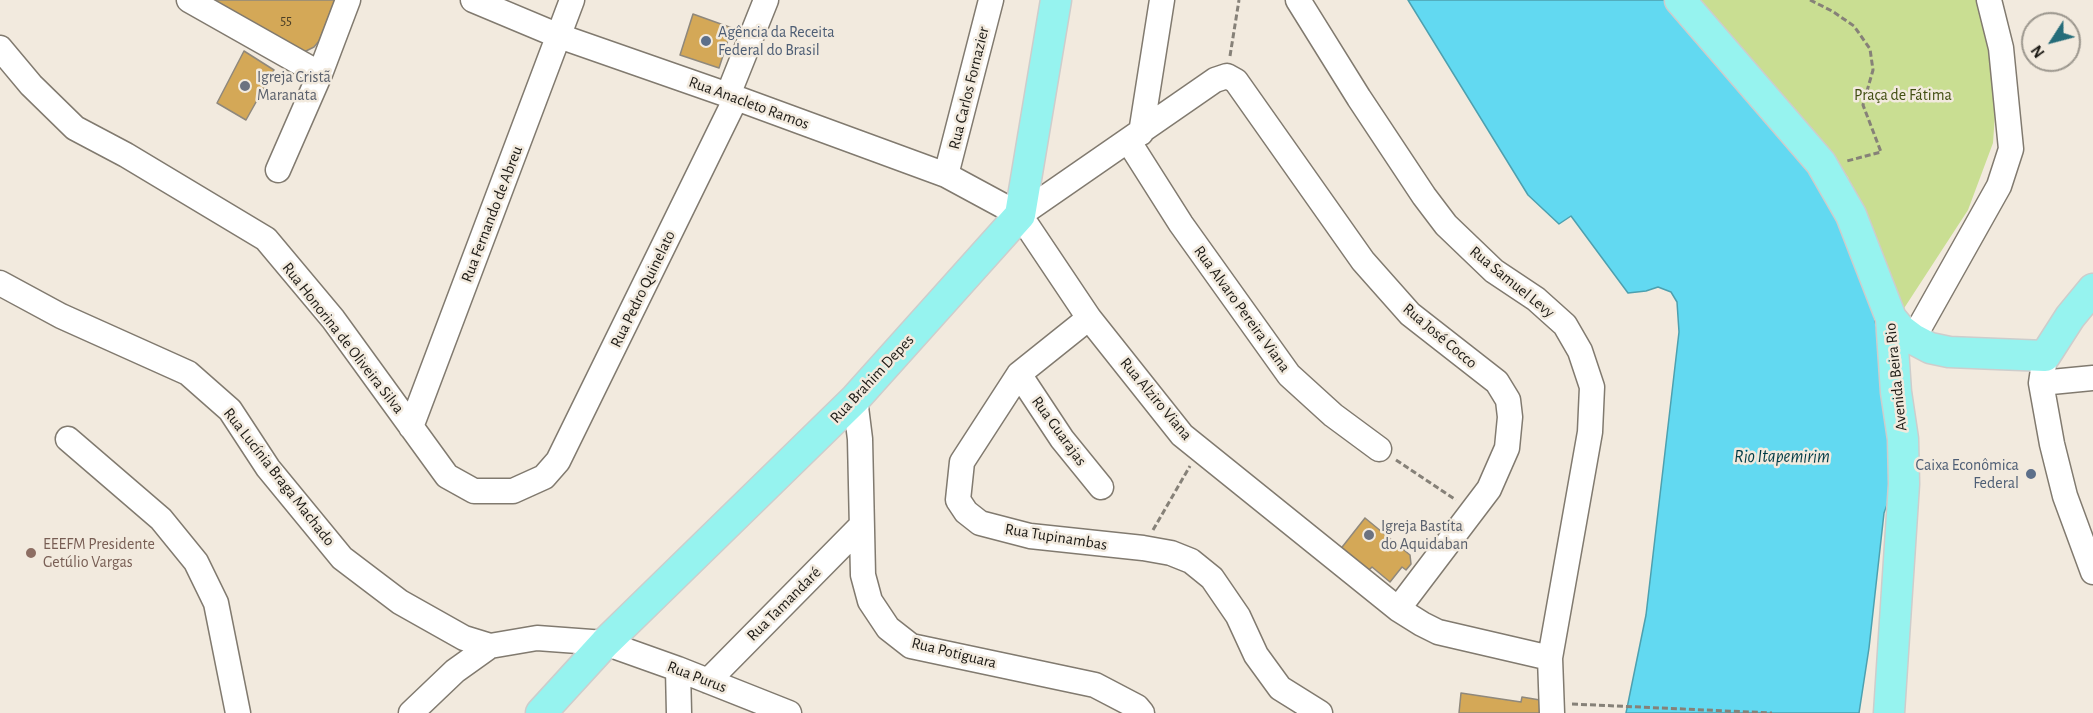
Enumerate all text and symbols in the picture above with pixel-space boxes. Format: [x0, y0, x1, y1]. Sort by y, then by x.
north arrow [2021, 12, 2081, 72]
house number: 55 [280, 13, 292, 29]
place label: Agência da Receita Federal do Brasil [718, 22, 835, 60]
street label: Rua Carlos Fornazier [944, 25, 994, 151]
marker: Agência da Receita Federal do Brasil [699, 34, 713, 48]
text: N [2028, 42, 2048, 61]
place label: Igreja Cristã Maranata [257, 67, 331, 105]
street label: Rua Anacleto Ramos [686, 72, 812, 134]
marker: Igreja Cristã Maranata [238, 79, 252, 93]
park label: Praça de Fátima [1854, 85, 1952, 105]
street label: Rua Fernando de Abreu [457, 143, 527, 285]
street label: Rua Pedro Quinelato [606, 227, 680, 351]
street label: Rua Alvaro Pereira Viana [1190, 242, 1294, 376]
street label: Rua Samuel Levy [1466, 242, 1558, 322]
street label: Rua Honorina de Oliveira Silva [278, 259, 408, 417]
street label: Rua José Cocco [1399, 299, 1481, 373]
street label: Avenida Beira Rio [1881, 322, 1911, 432]
street label: Rua Brahim Depes [826, 331, 918, 427]
street label: Rua Alziro Viana [1116, 354, 1196, 444]
street label: Rua Guarajas [1027, 392, 1091, 470]
street label: Rua Lucínia Braga Machado [219, 404, 339, 550]
water label: Rio Itapemirim [1734, 446, 1830, 468]
place label: Caixa Econômica Federal [1916, 455, 2019, 493]
marker: Caixa Econômica Federal [2024, 467, 2038, 481]
place label: Igreja Bastita do Aquidaban [1381, 516, 1468, 554]
street label: Rua Tupinambas [1003, 519, 1109, 555]
marker: Igreja Bastita do Aquidaban [1362, 528, 1376, 542]
place label: EEEFM Presidente Getúlio Vargas [43, 534, 155, 572]
marker: EEEFM Presidente Getúlio Vargas [24, 546, 38, 560]
street label: Rua Tamandaré [743, 563, 825, 645]
street label: Rua Potiguara [910, 633, 998, 673]
street label: Rua Purus [665, 657, 729, 697]

